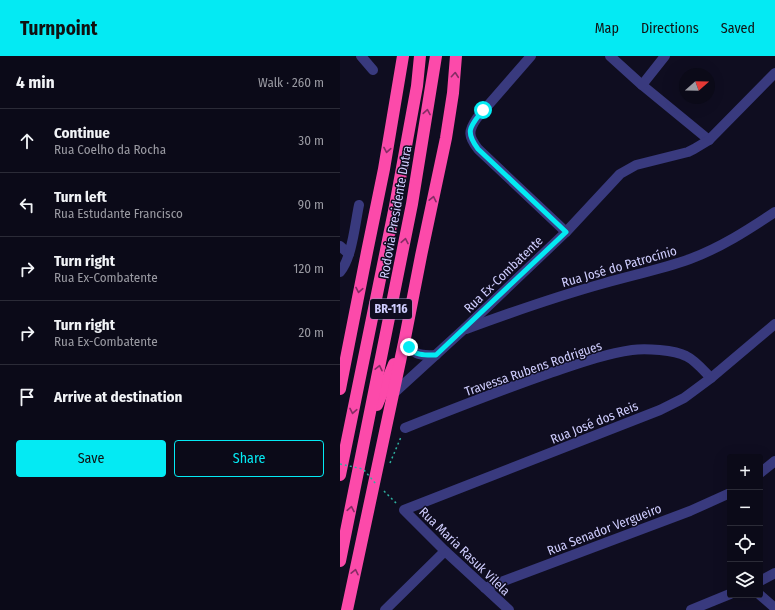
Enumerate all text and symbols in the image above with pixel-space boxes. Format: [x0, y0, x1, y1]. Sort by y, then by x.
text: Turnpoint [20, 17, 97, 40]
text: Map [595, 20, 619, 37]
text: Directions [641, 20, 699, 37]
text: Saved [721, 20, 755, 37]
north arrow [679, 68, 715, 104]
text: 4 min [16, 72, 55, 93]
one-way arrow [450, 72, 459, 78]
text: Walk · 260 m [258, 75, 324, 90]
route start [474, 101, 492, 119]
one-way arrow [422, 109, 431, 116]
text: Continue [54, 124, 110, 142]
icon: ahead [16, 130, 38, 152]
text: 30 m [298, 133, 324, 148]
text: Rua Coelho da Rocha [54, 142, 166, 157]
street label: Rodovia Presidente Dutra [376, 144, 415, 280]
one-way arrow [384, 147, 392, 153]
text: Turn left [54, 188, 107, 206]
icon: left [16, 194, 38, 216]
one-way arrow [428, 196, 436, 202]
text: 90 m [298, 197, 324, 212]
text: Rua Estudante Francisco [54, 206, 183, 221]
street label: Rua Ex-Combatente [461, 233, 546, 316]
one-way arrow [400, 237, 409, 244]
street label: Rua José do Patrocínio [560, 243, 679, 290]
text: Turn right [54, 252, 115, 270]
icon: right [16, 258, 38, 280]
text: 120 m [293, 261, 324, 276]
text: Rua Ex-Combatente [54, 270, 158, 285]
one-way arrow [355, 287, 364, 294]
road number: BR-116 [370, 299, 412, 319]
text: Turn right [54, 316, 115, 334]
icon: right [16, 322, 38, 344]
text: 20 m [298, 325, 324, 340]
text: Rua Ex-Combatente [54, 334, 158, 349]
route end [400, 338, 418, 356]
street label: Travessa Rubens Rodrigues [462, 338, 604, 399]
one-way arrow [375, 365, 383, 371]
icon: arrive [16, 386, 38, 408]
text: Arrive at destination [54, 388, 182, 406]
street label: Rua José dos Reis [548, 398, 641, 447]
one-way arrow [349, 408, 358, 414]
button: Save [16, 440, 166, 477]
button: Share [174, 440, 324, 477]
map controls [727, 454, 763, 598]
button: + [727, 454, 763, 490]
button: − [727, 490, 763, 526]
street label: Rua Senador Vergueiro [545, 501, 664, 558]
street label: Rua Maria Rasuk Vilela [416, 504, 513, 599]
one-way arrow [346, 506, 354, 512]
button: locate [727, 526, 763, 562]
button: layers [727, 562, 763, 598]
one-way arrow [351, 569, 359, 575]

